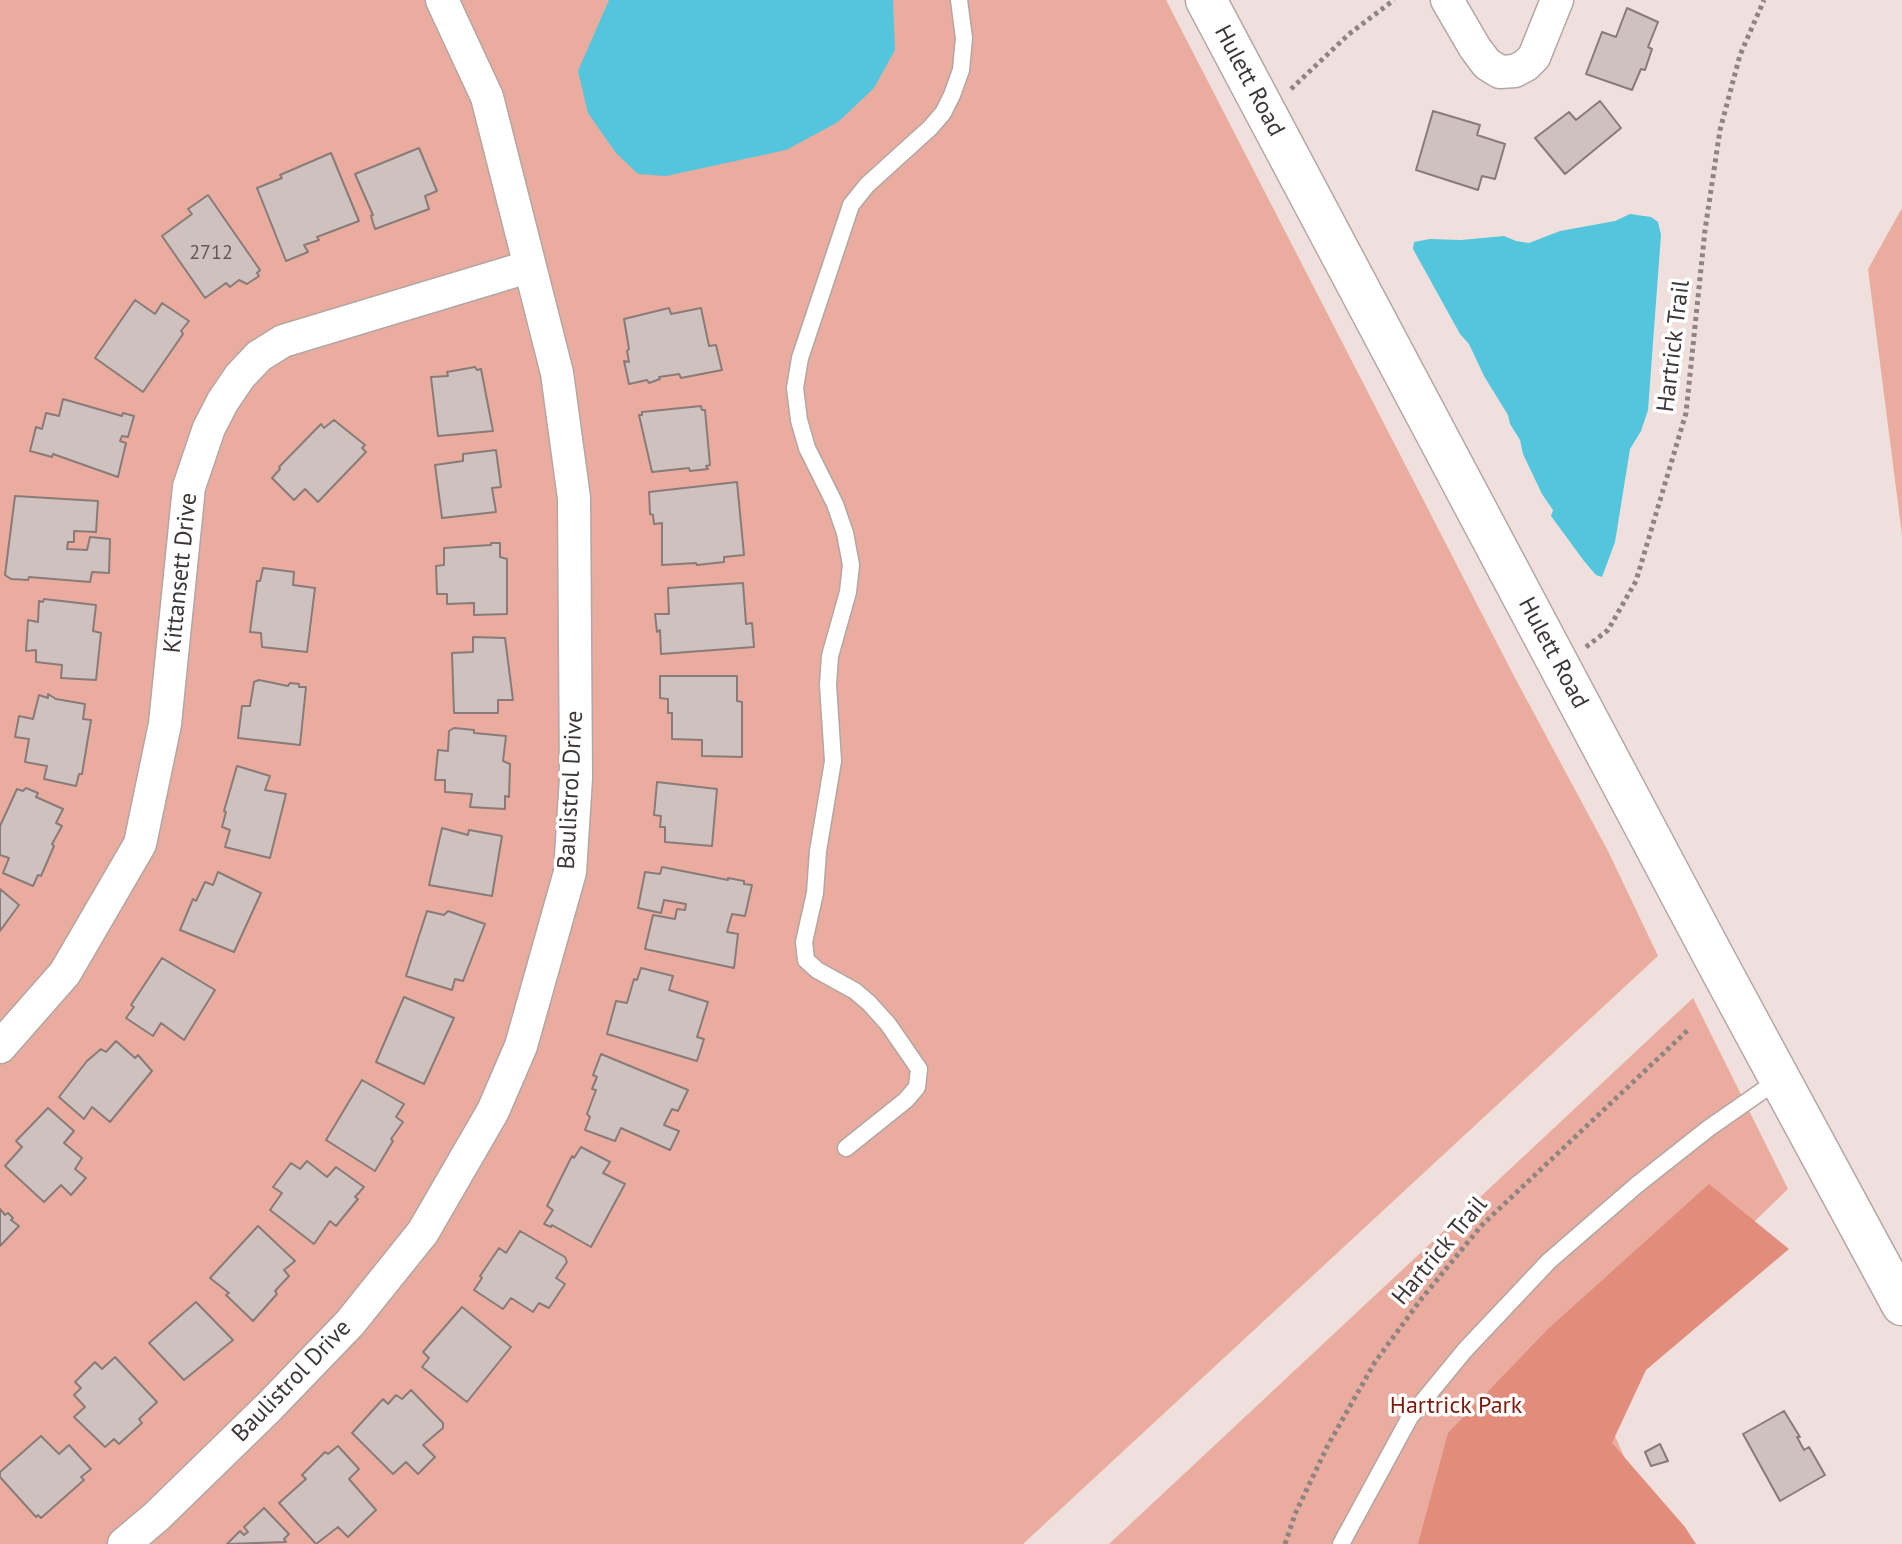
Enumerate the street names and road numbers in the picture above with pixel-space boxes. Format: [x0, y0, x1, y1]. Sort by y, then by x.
street label: Hulett Road [1208, 20, 1290, 142]
street label: Hartrick Trail [1652, 278, 1696, 414]
street label: Kittansett Drive [158, 491, 204, 655]
street label: Hulett Road [1512, 592, 1594, 714]
street label: Baulistrol Drive [552, 710, 590, 870]
street label: Hartrick Trail [1386, 1191, 1494, 1311]
street label: Baulistrol Drive [226, 1314, 358, 1448]

